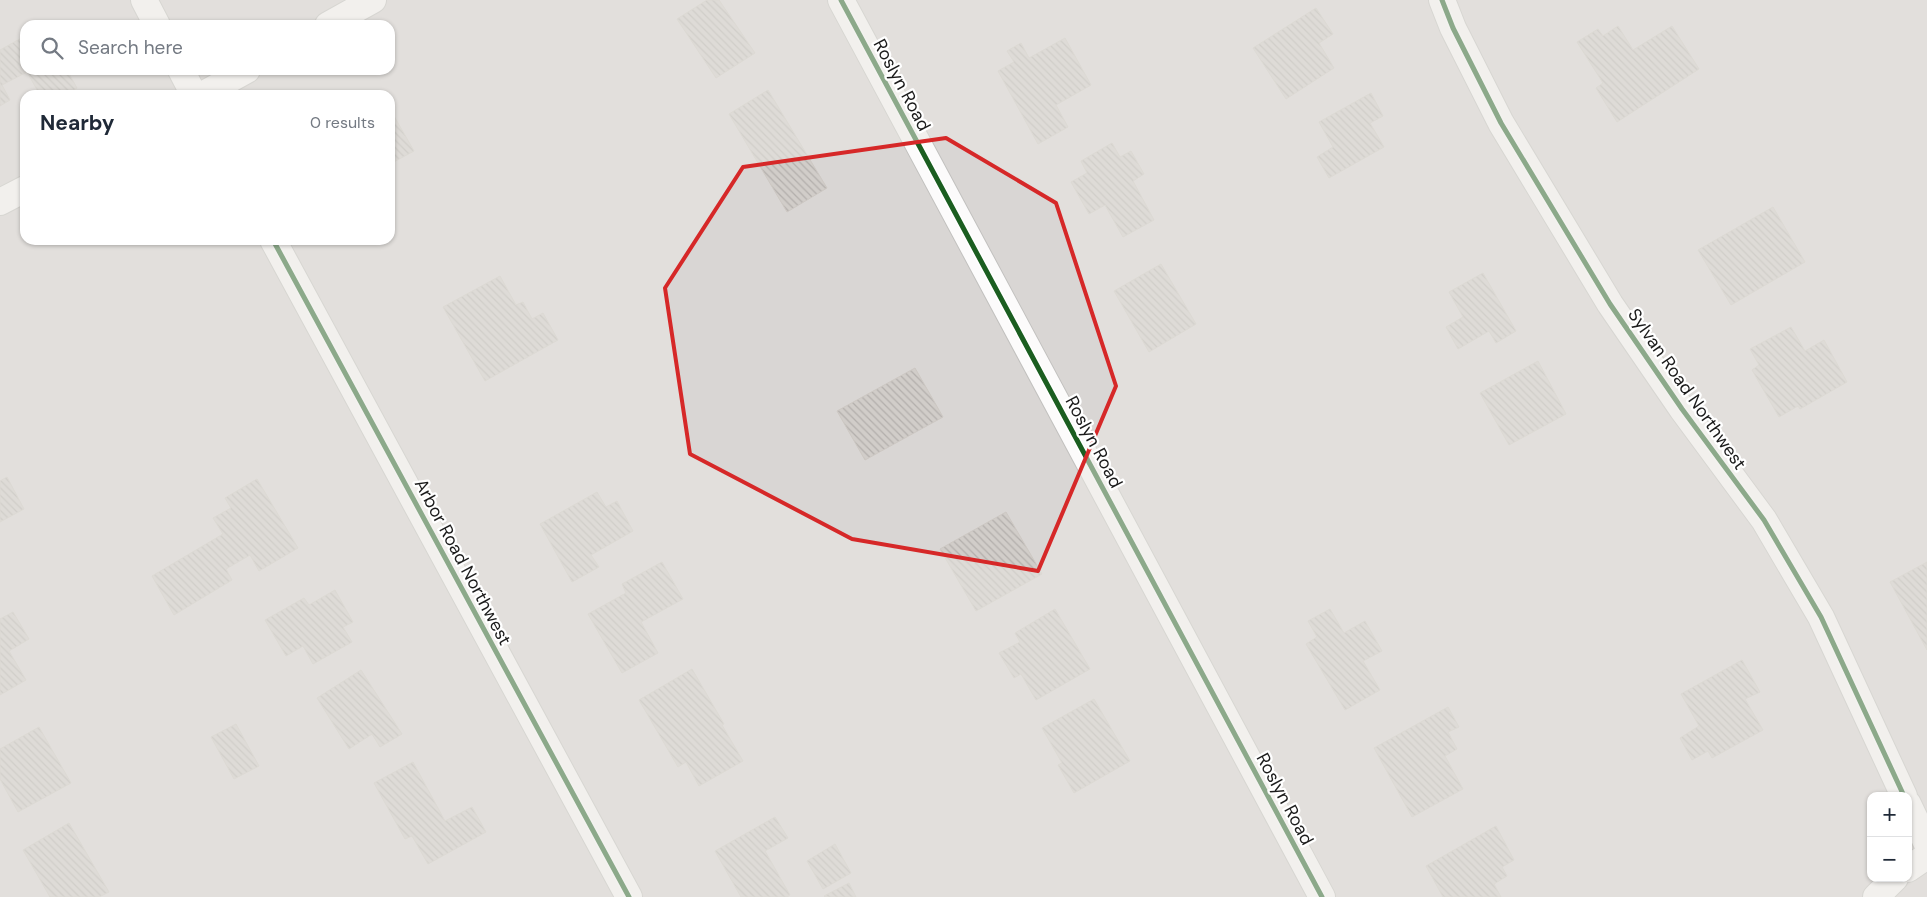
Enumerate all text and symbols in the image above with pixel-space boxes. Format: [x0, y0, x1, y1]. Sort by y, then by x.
search box [20, 20, 395, 75]
icon: search [38, 34, 66, 62]
text: Search here [78, 35, 183, 60]
street label: Roslyn Road [868, 35, 936, 135]
text: Nearby [40, 109, 114, 137]
text: 0 results [310, 112, 375, 133]
street label: Sylvan Road Northwest [1622, 304, 1752, 474]
street label: Roslyn Road [1060, 392, 1128, 492]
street label: Arbor Road Northwest [409, 475, 517, 649]
street label: Roslyn Road [1251, 749, 1319, 849]
map controls [1867, 792, 1912, 882]
button: + [1867, 792, 1912, 837]
button: − [1867, 837, 1912, 882]

